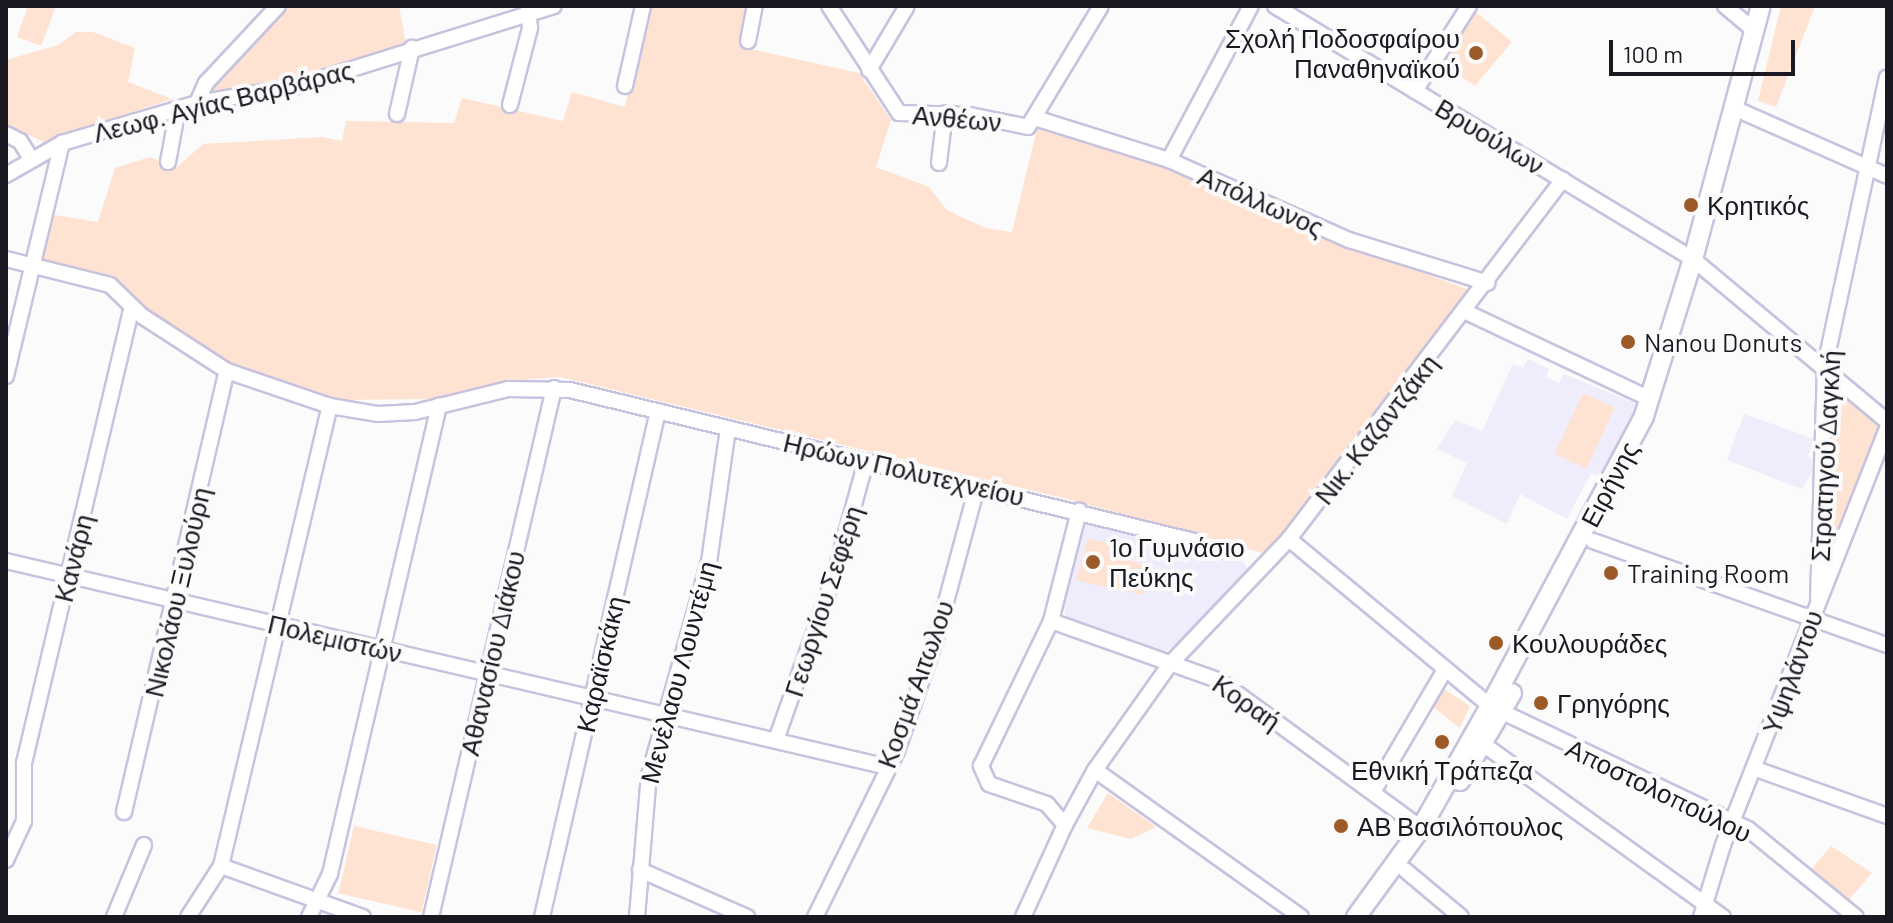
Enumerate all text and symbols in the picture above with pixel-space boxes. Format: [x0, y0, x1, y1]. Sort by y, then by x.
place label: Σχολή Ποδοσφαίρου Παναθηναϊκού [1225, 22, 1460, 84]
scale bar [1613, 24, 1799, 74]
text: 100 m [1623, 39, 1683, 68]
marker: Σχολή Ποδοσφαίρου Παναθηναϊκού [1467, 44, 1485, 62]
street label: Λεωφ. Αγίας Βαρβάρας [90, 54, 356, 148]
street label: Βρυούλων [1430, 91, 1550, 181]
street label: Ανθέων [911, 99, 1003, 137]
street label: Απόλλωνος [1193, 159, 1329, 243]
place label: Κρητικός [1707, 189, 1809, 221]
marker: Κρητικός [1682, 196, 1700, 214]
place label: Nanou Donuts [1644, 326, 1802, 358]
marker: Nanou Donuts [1619, 333, 1637, 351]
street label: Νικ. Καζαντζάκη [1308, 348, 1444, 510]
street label: Στρατηγού Δαγκλή [1804, 350, 1846, 562]
street label: Ηρώων Πολυτεχνείου [781, 426, 1027, 512]
street label: Ειρήνης [1574, 436, 1644, 532]
street label: Νικολάου Ξυλούρη [138, 484, 216, 700]
street label: Γεωργίου Σεφέρη [777, 502, 869, 700]
street label: Κανάρη [47, 511, 99, 605]
place label: 1ο Γυμνάσιο Πεύκης [1109, 531, 1245, 592]
street label: Αθανασίου Διάκου [453, 548, 531, 758]
marker: 1ο Γυμνάσιο Πεύκης [1084, 553, 1102, 571]
street label: Μενέλαου Λουντέμη [633, 557, 723, 787]
place label: Training Room [1627, 557, 1789, 589]
marker: Training Room [1602, 564, 1620, 582]
street label: Καραϊσκάκη [569, 593, 631, 735]
street label: Κοσμά Αιτωλου [870, 596, 960, 772]
street label: Υψηλάντου [1755, 606, 1829, 738]
street label: Πολεμιστών [265, 607, 405, 669]
place label: Κουλουράδες [1512, 627, 1667, 659]
marker: Κουλουράδες [1487, 634, 1505, 652]
street label: Κοραή [1207, 667, 1287, 737]
place label: Γρηγόρης [1557, 687, 1670, 719]
marker: Γρηγόρης [1532, 694, 1550, 712]
street label: Αποστολοπούλου [1561, 732, 1757, 848]
marker: Εθνική Τράπεζα [1433, 733, 1451, 751]
place label: Εθνική Τράπεζα [1351, 754, 1533, 786]
place label: ΑΒ Βασιλόπουλος [1357, 810, 1563, 842]
marker: ΑΒ Βασιλόπουλος [1332, 817, 1350, 835]

